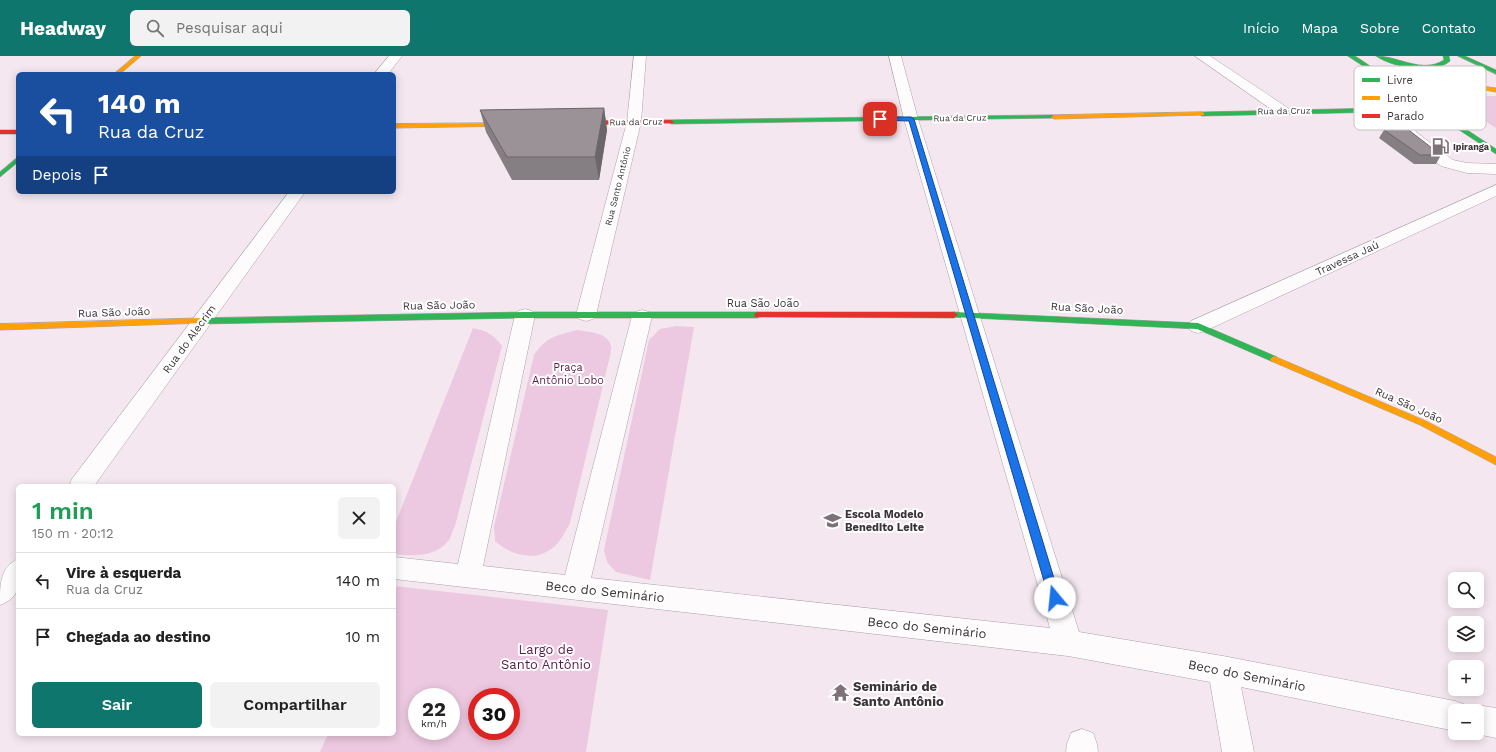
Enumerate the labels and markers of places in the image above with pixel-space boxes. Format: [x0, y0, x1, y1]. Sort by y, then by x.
pin [863, 102, 897, 136]
fuel station icon: Ipiranga [1430, 137, 1450, 157]
place label: Ipiranga [1453, 142, 1490, 152]
place label: Escola Modelo Benedito Leite [845, 508, 924, 534]
school or university icon: Escola Modelo Benedito Leite [822, 510, 842, 530]
place label: Seminário de Santo Antônio [853, 679, 944, 709]
temple icon: Seminário de Santo Antônio [830, 683, 850, 703]

